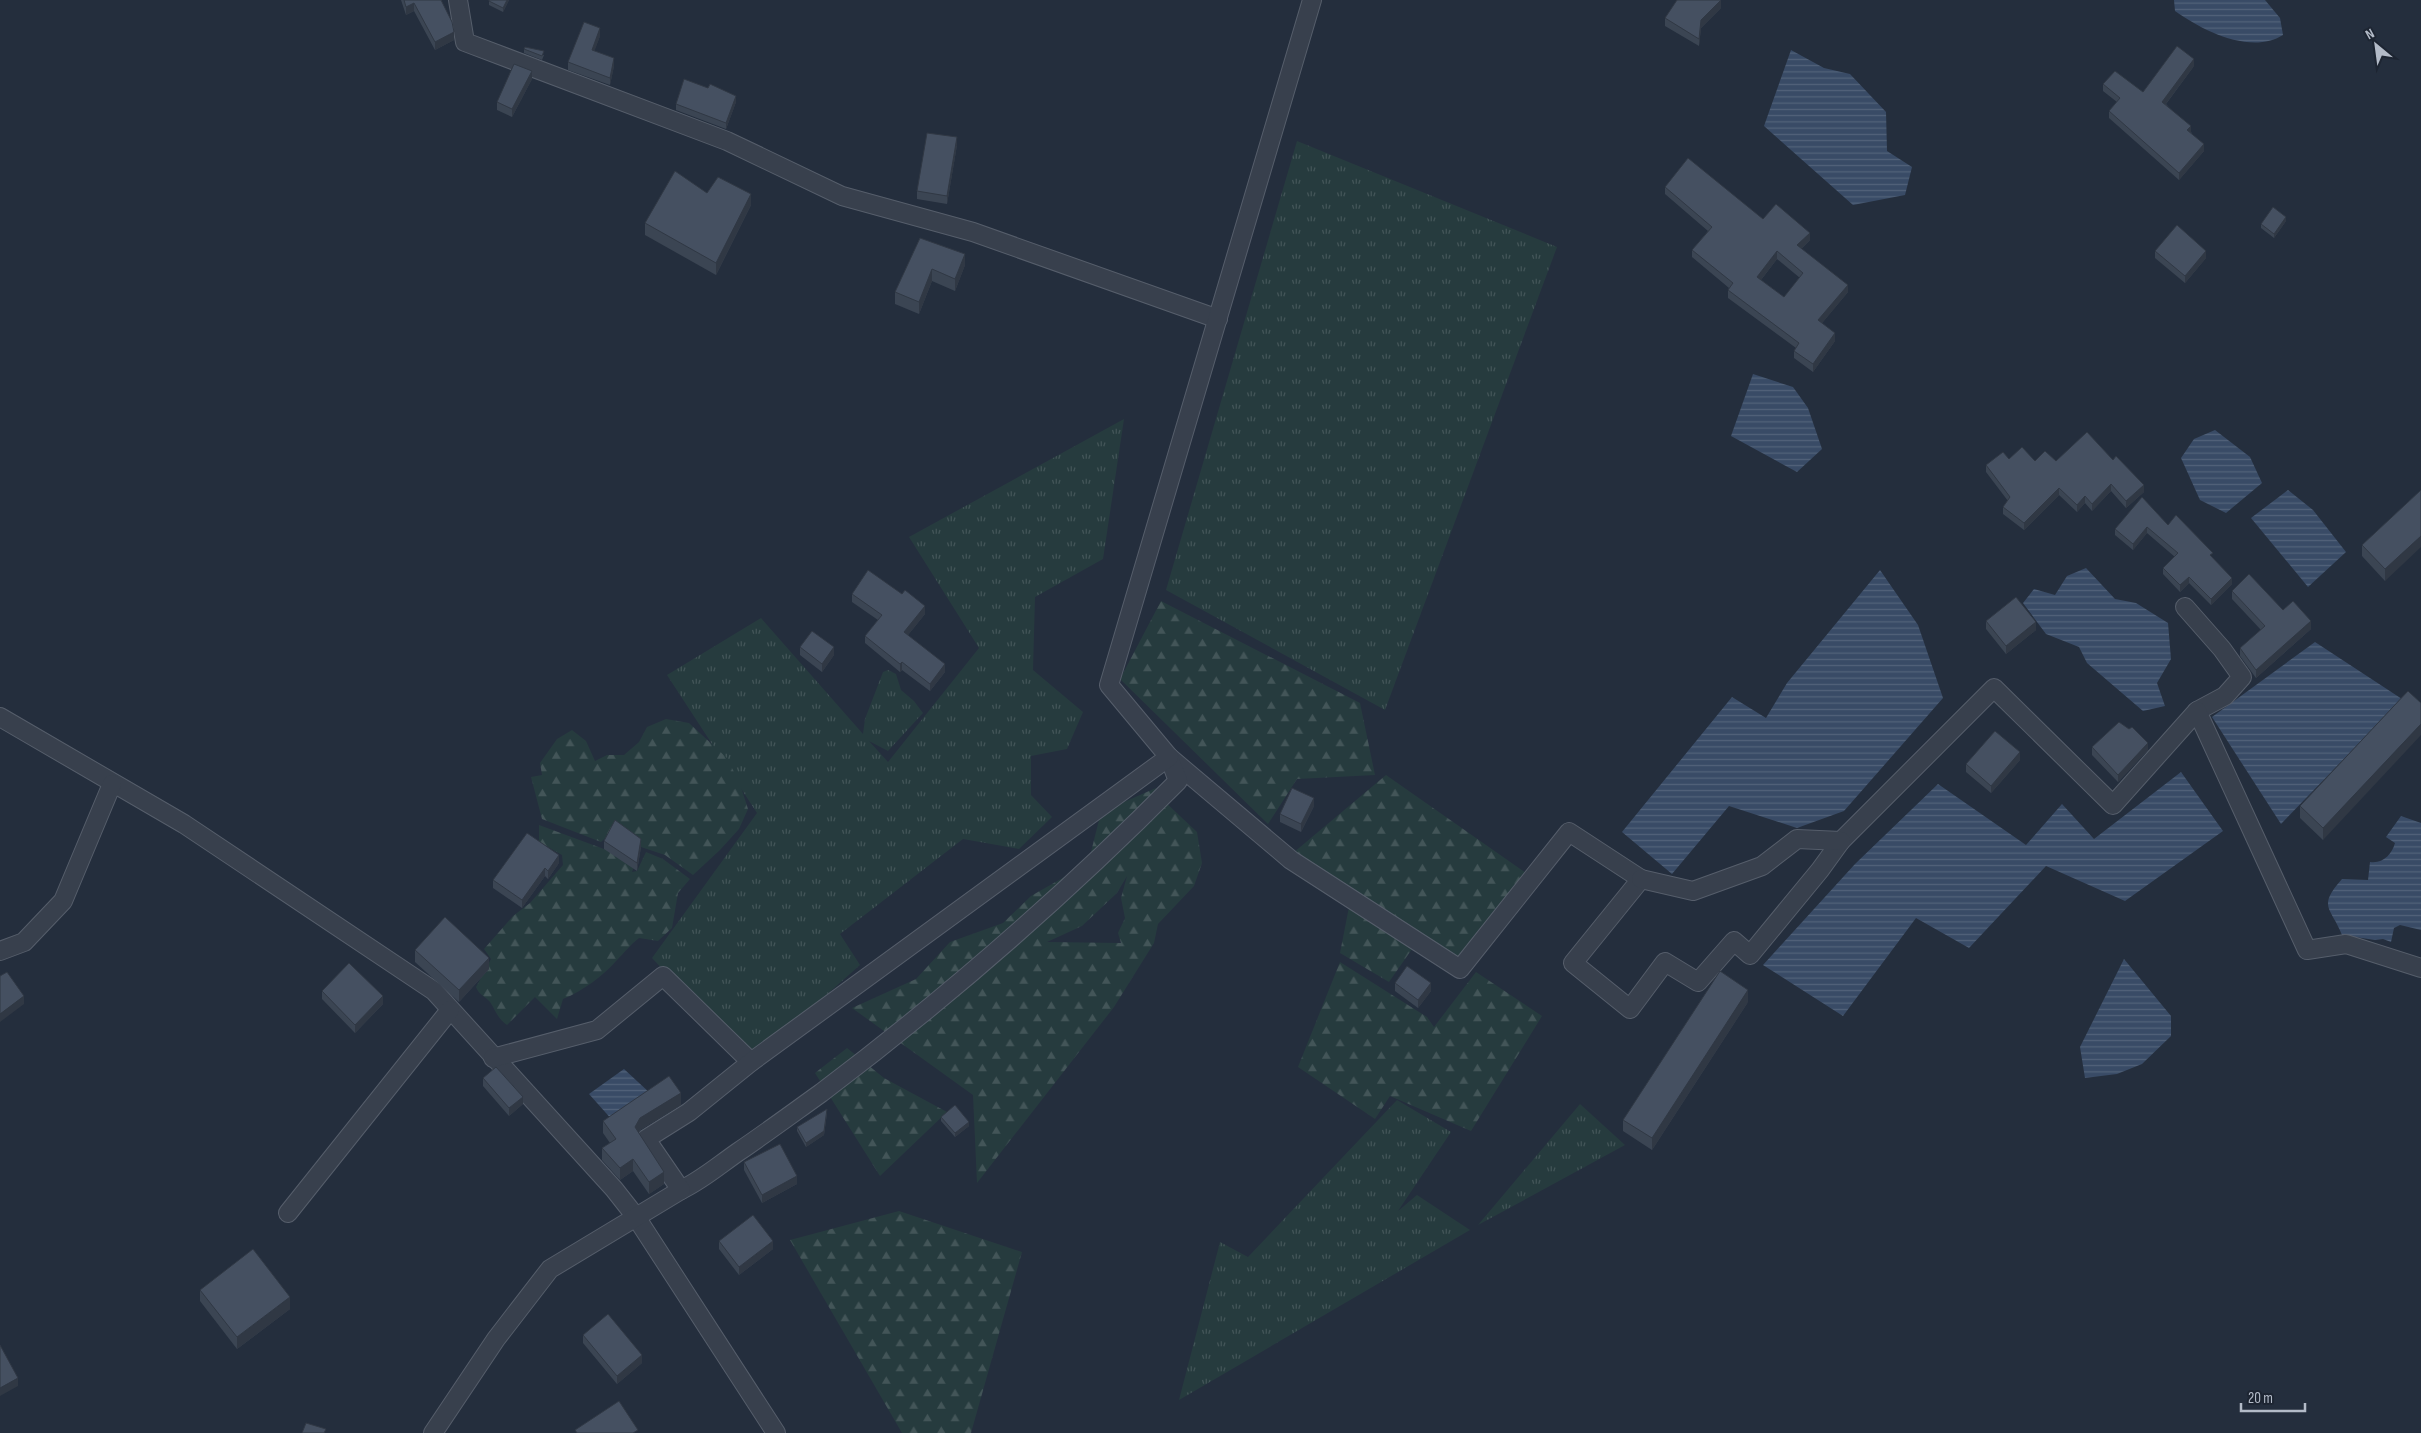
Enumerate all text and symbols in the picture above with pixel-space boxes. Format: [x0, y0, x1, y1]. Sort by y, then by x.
north arrow [2351, 20, 2401, 70]
text: N [2363, 25, 2377, 43]
scale bar [2241, 1380, 2305, 1412]
text: 20 m [2248, 1389, 2273, 1408]

